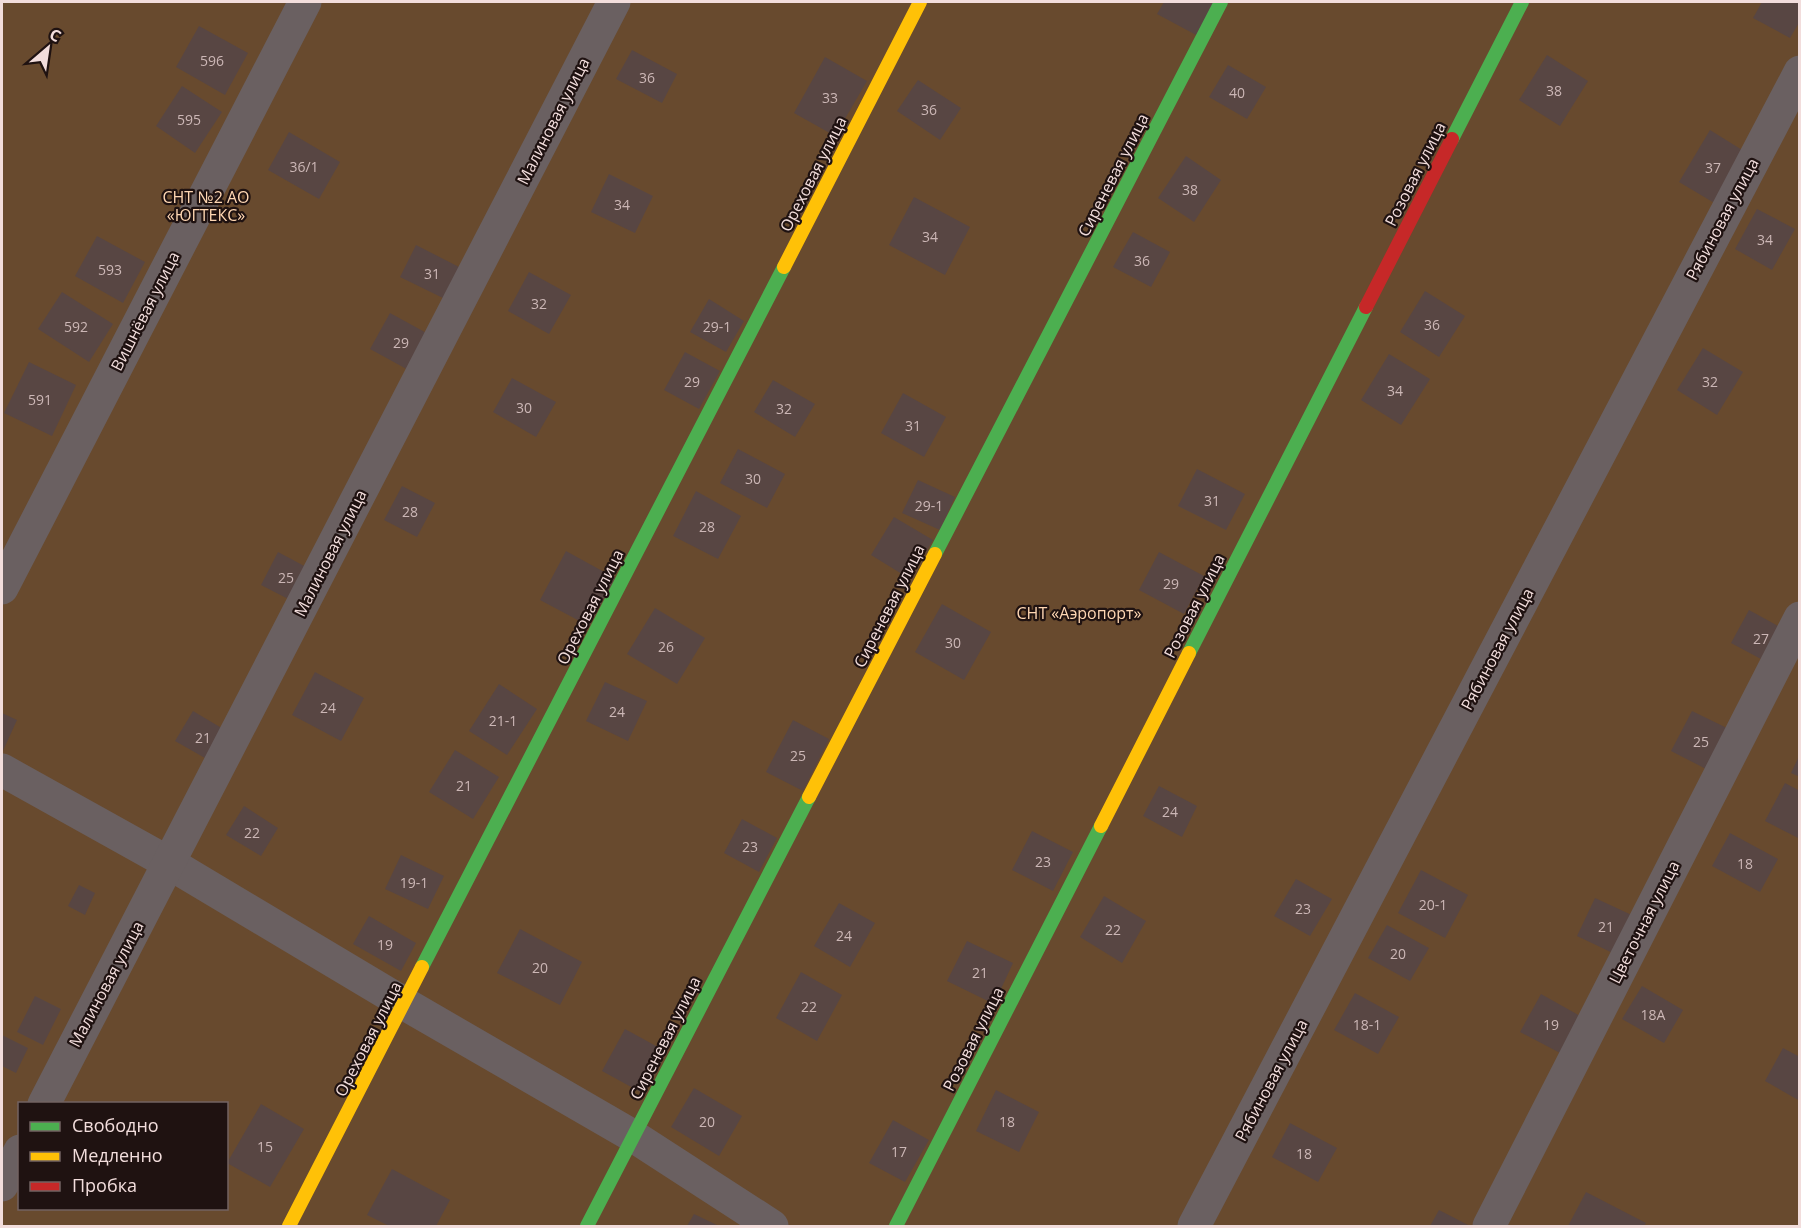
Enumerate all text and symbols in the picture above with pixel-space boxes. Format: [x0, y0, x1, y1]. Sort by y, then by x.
north arrow [18, 18, 78, 78]
text: С [45, 23, 65, 47]
house number: 596 [200, 51, 224, 70]
street label: Малиновая улица [511, 54, 595, 188]
house number: 36 [639, 68, 655, 87]
house number: 38 [1546, 81, 1562, 100]
house number: 40 [1229, 83, 1245, 102]
house number: 33 [822, 88, 838, 107]
house number: 36 [921, 100, 937, 119]
house number: 595 [177, 110, 201, 129]
street label: Сиреневая улица [1072, 110, 1154, 240]
street label: Ореховая улица [774, 113, 852, 235]
street label: Розовая улица [1379, 118, 1451, 230]
street label: Рябиновая улица [1681, 154, 1763, 284]
house number: 36/1 [289, 157, 319, 176]
house number: 37 [1705, 158, 1721, 177]
house number: 38 [1182, 180, 1198, 199]
park label: СНТ №2 АО «ЮГТЕКС» [162, 186, 250, 226]
house number: 34 [614, 195, 630, 214]
house number: 34 [922, 227, 938, 246]
house number: 34 [1757, 230, 1773, 249]
street label: Вишнёвая улица [105, 248, 185, 374]
house number: 36 [1134, 251, 1150, 270]
house number: 593 [98, 260, 122, 279]
house number: 31 [424, 264, 440, 283]
house number: 32 [531, 294, 547, 313]
house number: 36 [1424, 315, 1440, 334]
house number: 592 [64, 317, 88, 336]
house number: 29-1 [703, 317, 731, 336]
house number: 29 [393, 333, 409, 352]
house number: 29 [684, 372, 700, 391]
house number: 32 [1702, 372, 1718, 391]
house number: 34 [1387, 381, 1403, 400]
house number: 591 [28, 390, 52, 409]
house number: 30 [516, 398, 532, 417]
house number: 32 [776, 399, 792, 418]
house number: 31 [905, 416, 921, 435]
house number: 30 [745, 469, 761, 488]
street label: Малиновая улица [288, 486, 372, 620]
house number: 31 [1204, 491, 1220, 510]
house number: 29-1 [915, 496, 943, 515]
house number: 28 [402, 502, 418, 521]
house number: 28 [699, 517, 715, 536]
street label: Сиреневая улица [848, 541, 930, 671]
street label: Ореховая улица [551, 546, 629, 668]
street label: Розовая улица [1158, 550, 1230, 662]
house number: 25 [278, 568, 294, 587]
house number: 29 [1163, 574, 1179, 593]
street label: Рябиновая улица [1456, 584, 1538, 714]
park label: СНТ «Аэропорт» [1017, 602, 1142, 624]
house number: 27 [1753, 629, 1769, 648]
house number: 30 [945, 633, 961, 652]
house number: 26 [658, 637, 674, 656]
house number: 24 [320, 698, 336, 717]
house number: 24 [609, 702, 625, 721]
house number: 21-1 [489, 711, 517, 730]
house number: 21 [195, 728, 211, 747]
house number: 25 [1693, 732, 1709, 751]
house number: 25 [790, 746, 806, 765]
house number: 21 [456, 776, 472, 795]
house number: 24 [1162, 802, 1178, 821]
house number: 22 [244, 823, 260, 842]
house number: 23 [742, 837, 758, 856]
house number: 23 [1035, 852, 1051, 871]
house number: 18 [1737, 854, 1753, 873]
street label: Цветочная улица [1604, 857, 1684, 987]
house number: 19-1 [400, 873, 428, 892]
house number: 20-1 [1419, 895, 1447, 914]
house number: 23 [1295, 899, 1311, 918]
street label: Малиновая улица [63, 917, 149, 1051]
house number: 21 [1598, 917, 1614, 936]
house number: 22 [1105, 920, 1121, 939]
house number: 24 [836, 926, 852, 945]
house number: 19 [377, 935, 393, 954]
house number: 20 [1390, 944, 1406, 963]
house number: 20 [532, 958, 548, 977]
house number: 21 [972, 963, 988, 982]
street label: Сиреневая улица [624, 973, 706, 1103]
street label: Ореховая улица [329, 978, 407, 1100]
street label: Розовая улица [937, 983, 1009, 1095]
house number: 22 [801, 997, 817, 1016]
house number: 18А [1641, 1005, 1666, 1024]
street label: Рябиновая улица [1230, 1015, 1312, 1145]
house number: 18-1 [1353, 1015, 1381, 1034]
house number: 19 [1543, 1015, 1559, 1034]
legend [18, 1102, 228, 1210]
house number: 20 [699, 1112, 715, 1131]
house number: 18 [999, 1112, 1015, 1131]
text: Свободно [72, 1113, 159, 1137]
house number: 15 [257, 1137, 273, 1156]
house number: 17 [891, 1142, 907, 1161]
text: Медленно [72, 1143, 163, 1167]
house number: 18 [1296, 1144, 1312, 1163]
text: Пробка [72, 1173, 137, 1197]

